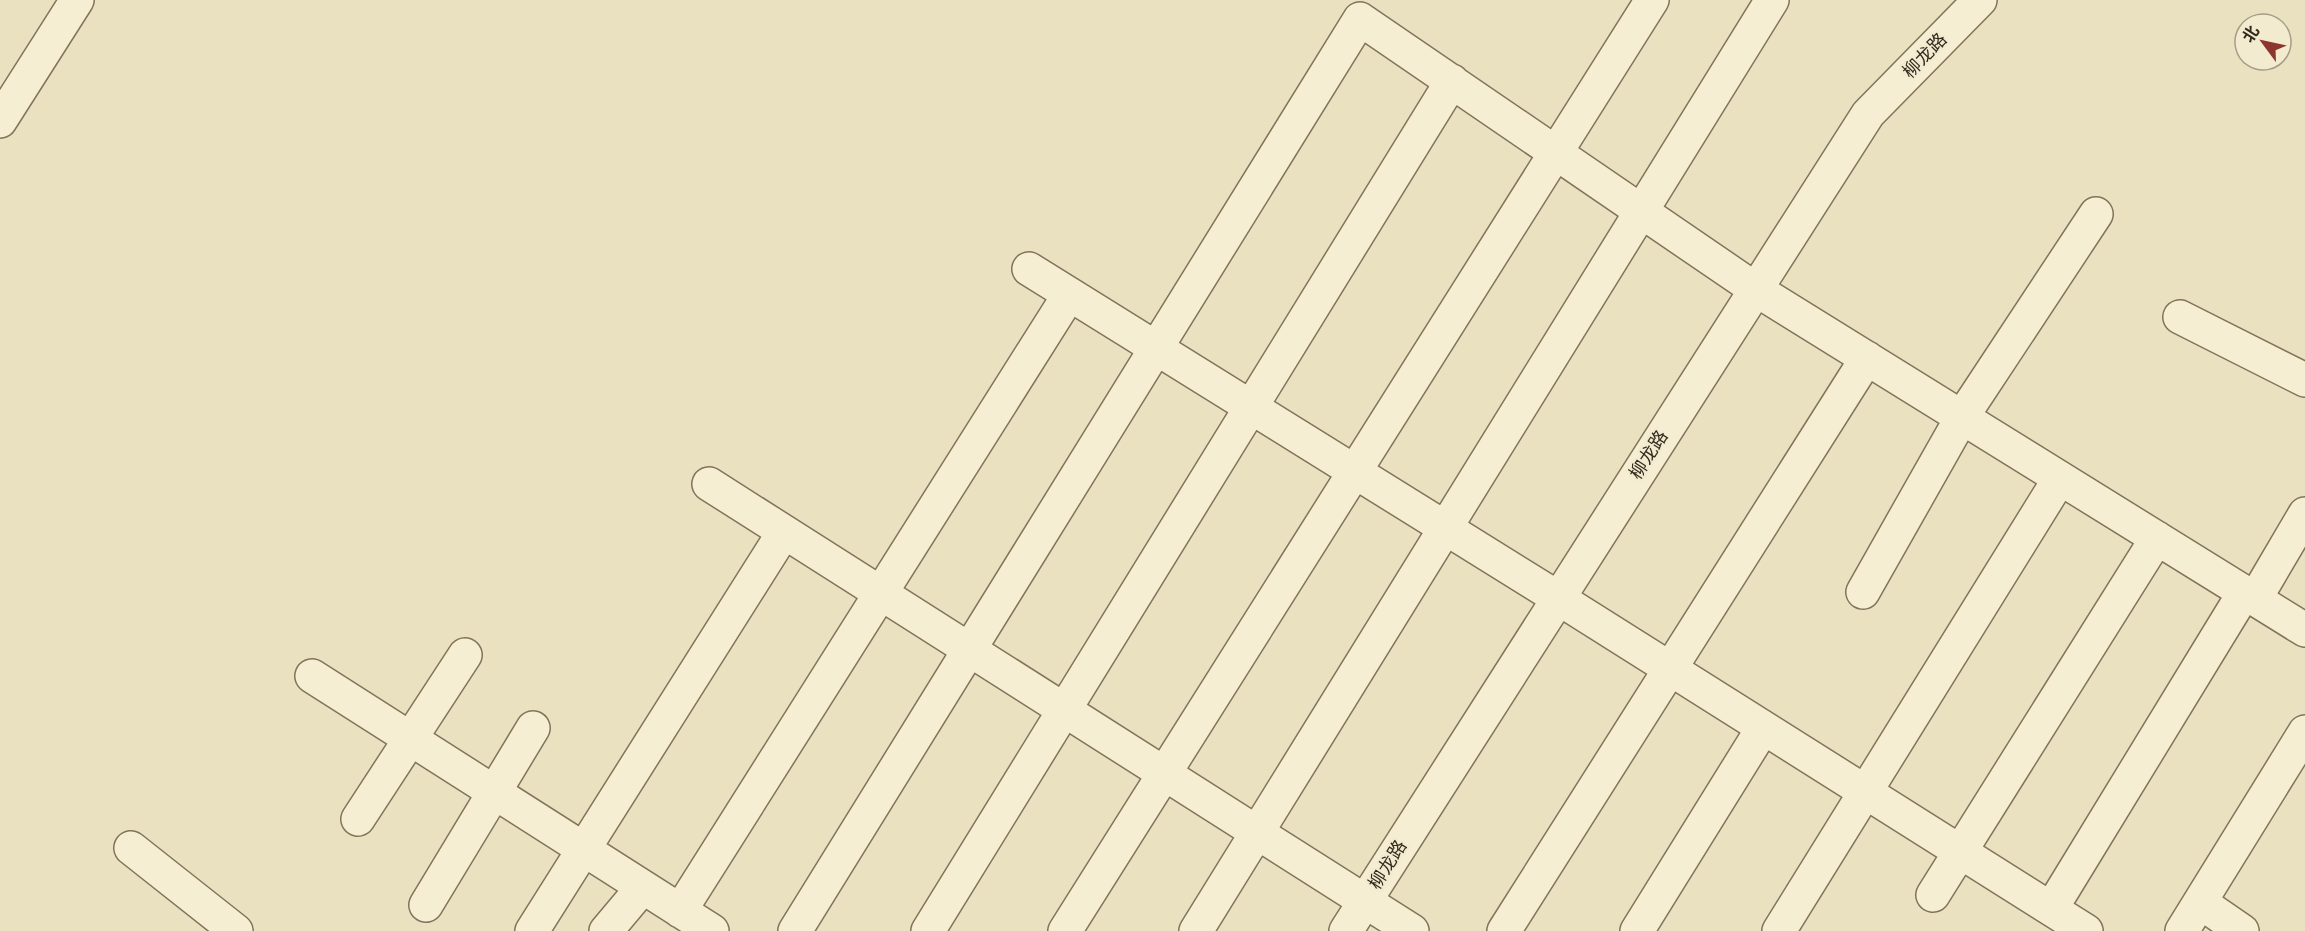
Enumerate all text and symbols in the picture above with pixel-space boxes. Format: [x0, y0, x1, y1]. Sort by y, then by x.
north arrow [2233, 12, 2293, 72]
text: 北 [2237, 21, 2266, 48]
street label: 柳龙路 [1897, 27, 1953, 85]
street label: 柳龙路 [1623, 425, 1675, 485]
street label: 柳龙路 [1362, 835, 1414, 895]

